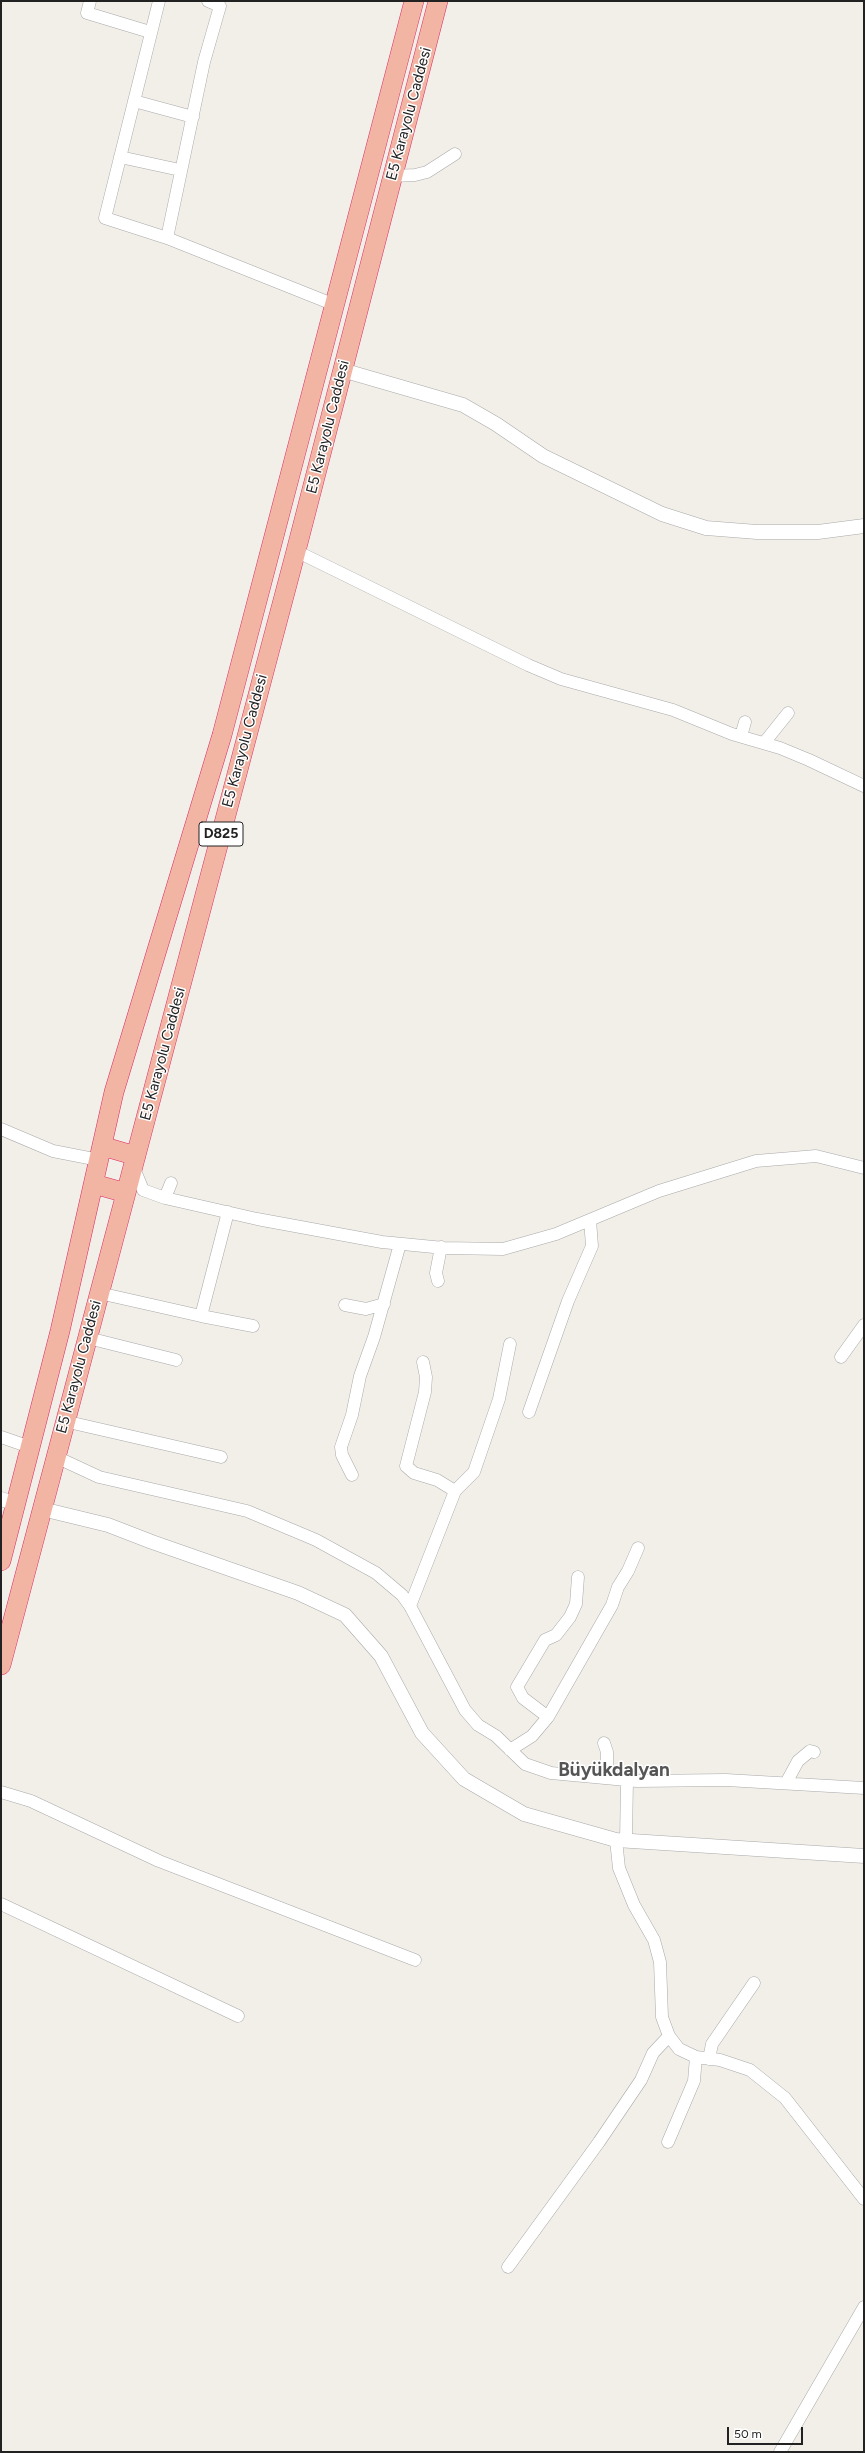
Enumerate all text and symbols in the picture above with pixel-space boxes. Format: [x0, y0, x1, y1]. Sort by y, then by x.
street label: E5 Karayolu Caddesi [383, 46, 435, 182]
street label: E5 Karayolu Caddesi [303, 358, 353, 496]
street label: E5 Karayolu Caddesi [219, 673, 271, 809]
road number: D825 [199, 822, 243, 846]
street label: E5 Karayolu Caddesi [137, 986, 189, 1122]
street label: E5 Karayolu Caddesi [53, 1299, 105, 1435]
district label: Büyükdalyan [558, 1759, 670, 1781]
scale bar [729, 2419, 805, 2445]
text: 50 m [734, 2427, 762, 2441]

